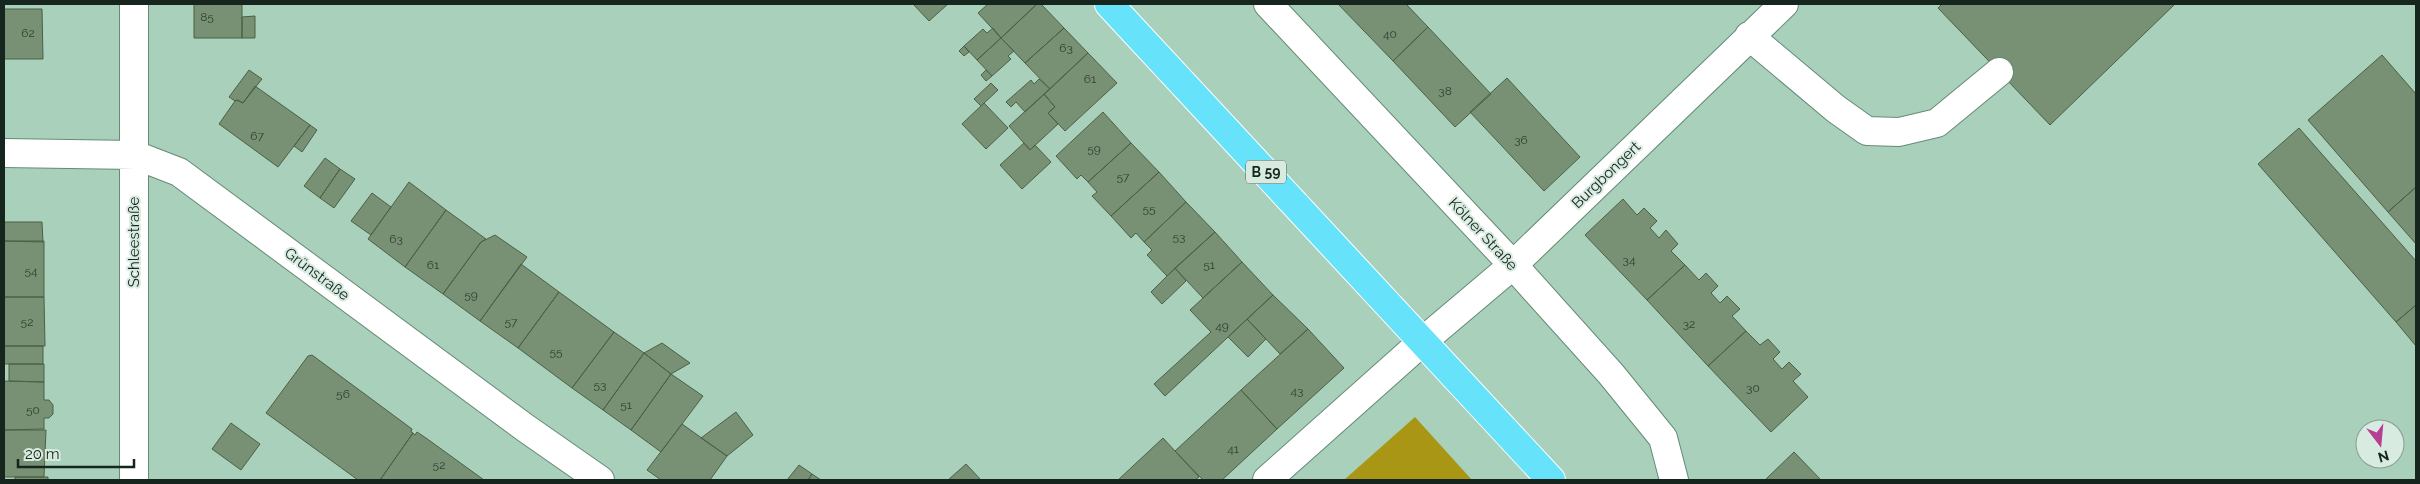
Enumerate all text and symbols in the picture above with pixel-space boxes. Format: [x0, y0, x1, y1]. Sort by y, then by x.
house number: 85 [200, 10, 214, 24]
house number: 62 [21, 26, 35, 40]
house number: 40 [1383, 27, 1397, 41]
house number: 63 [1059, 41, 1073, 55]
house number: 61 [1084, 72, 1096, 86]
house number: 38 [1438, 84, 1452, 98]
house number: 67 [250, 129, 264, 143]
house number: 36 [1514, 133, 1528, 147]
street label: Burgbongert [1568, 138, 1644, 212]
house number: 59 [1087, 142, 1101, 156]
road number: B 59 [1246, 160, 1286, 183]
house number: 57 [1117, 170, 1130, 184]
street label: Kölner Straße [1445, 194, 1521, 274]
street label: Schleestraße [125, 197, 143, 287]
house number: 55 [1142, 202, 1156, 216]
house number: 53 [1173, 230, 1185, 244]
house number: 63 [389, 232, 403, 246]
street label: Grünstraße [281, 244, 353, 304]
house number: 34 [1623, 253, 1636, 267]
house number: 61 [427, 258, 439, 272]
house number: 51 [1203, 258, 1215, 272]
house number: 54 [24, 264, 38, 278]
house number: 59 [464, 288, 478, 302]
house number: 52 [21, 315, 33, 329]
house number: 57 [505, 315, 518, 329]
house number: 32 [1683, 317, 1695, 331]
house number: 49 [1215, 319, 1229, 333]
house number: 55 [549, 345, 563, 359]
house number: 53 [594, 378, 606, 392]
house number: 30 [1746, 381, 1760, 395]
house number: 43 [1291, 384, 1303, 398]
house number: 56 [336, 387, 350, 401]
house number: 51 [620, 398, 632, 412]
house number: 50 [26, 403, 40, 417]
north arrow [2355, 419, 2405, 469]
scale bar [18, 436, 134, 468]
house number: 41 [1227, 442, 1239, 456]
text: 20 m [25, 445, 60, 463]
text: N [2376, 447, 2391, 466]
house number: 52 [433, 458, 445, 472]

